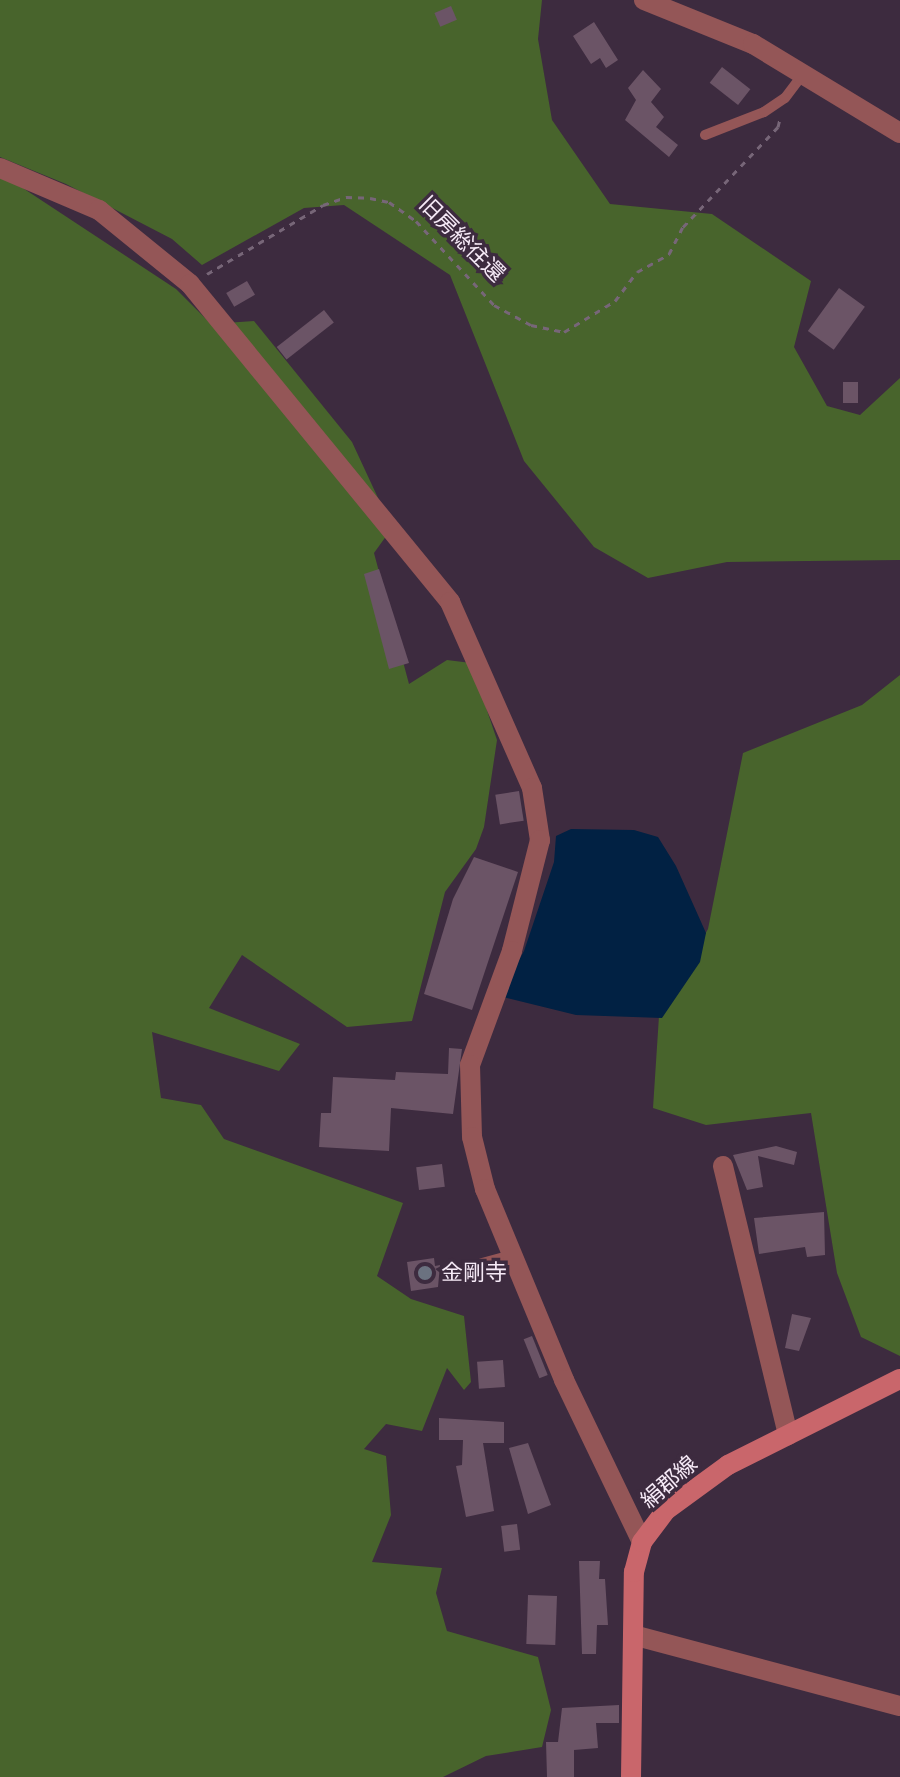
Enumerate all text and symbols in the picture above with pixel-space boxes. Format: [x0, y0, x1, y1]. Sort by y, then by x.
street label: 旧房総往還 [414, 191, 510, 287]
place label: 金剛寺 [441, 1260, 507, 1286]
marker: 金剛寺 [416, 1264, 434, 1282]
street label: 絹郡線 [635, 1450, 703, 1514]

